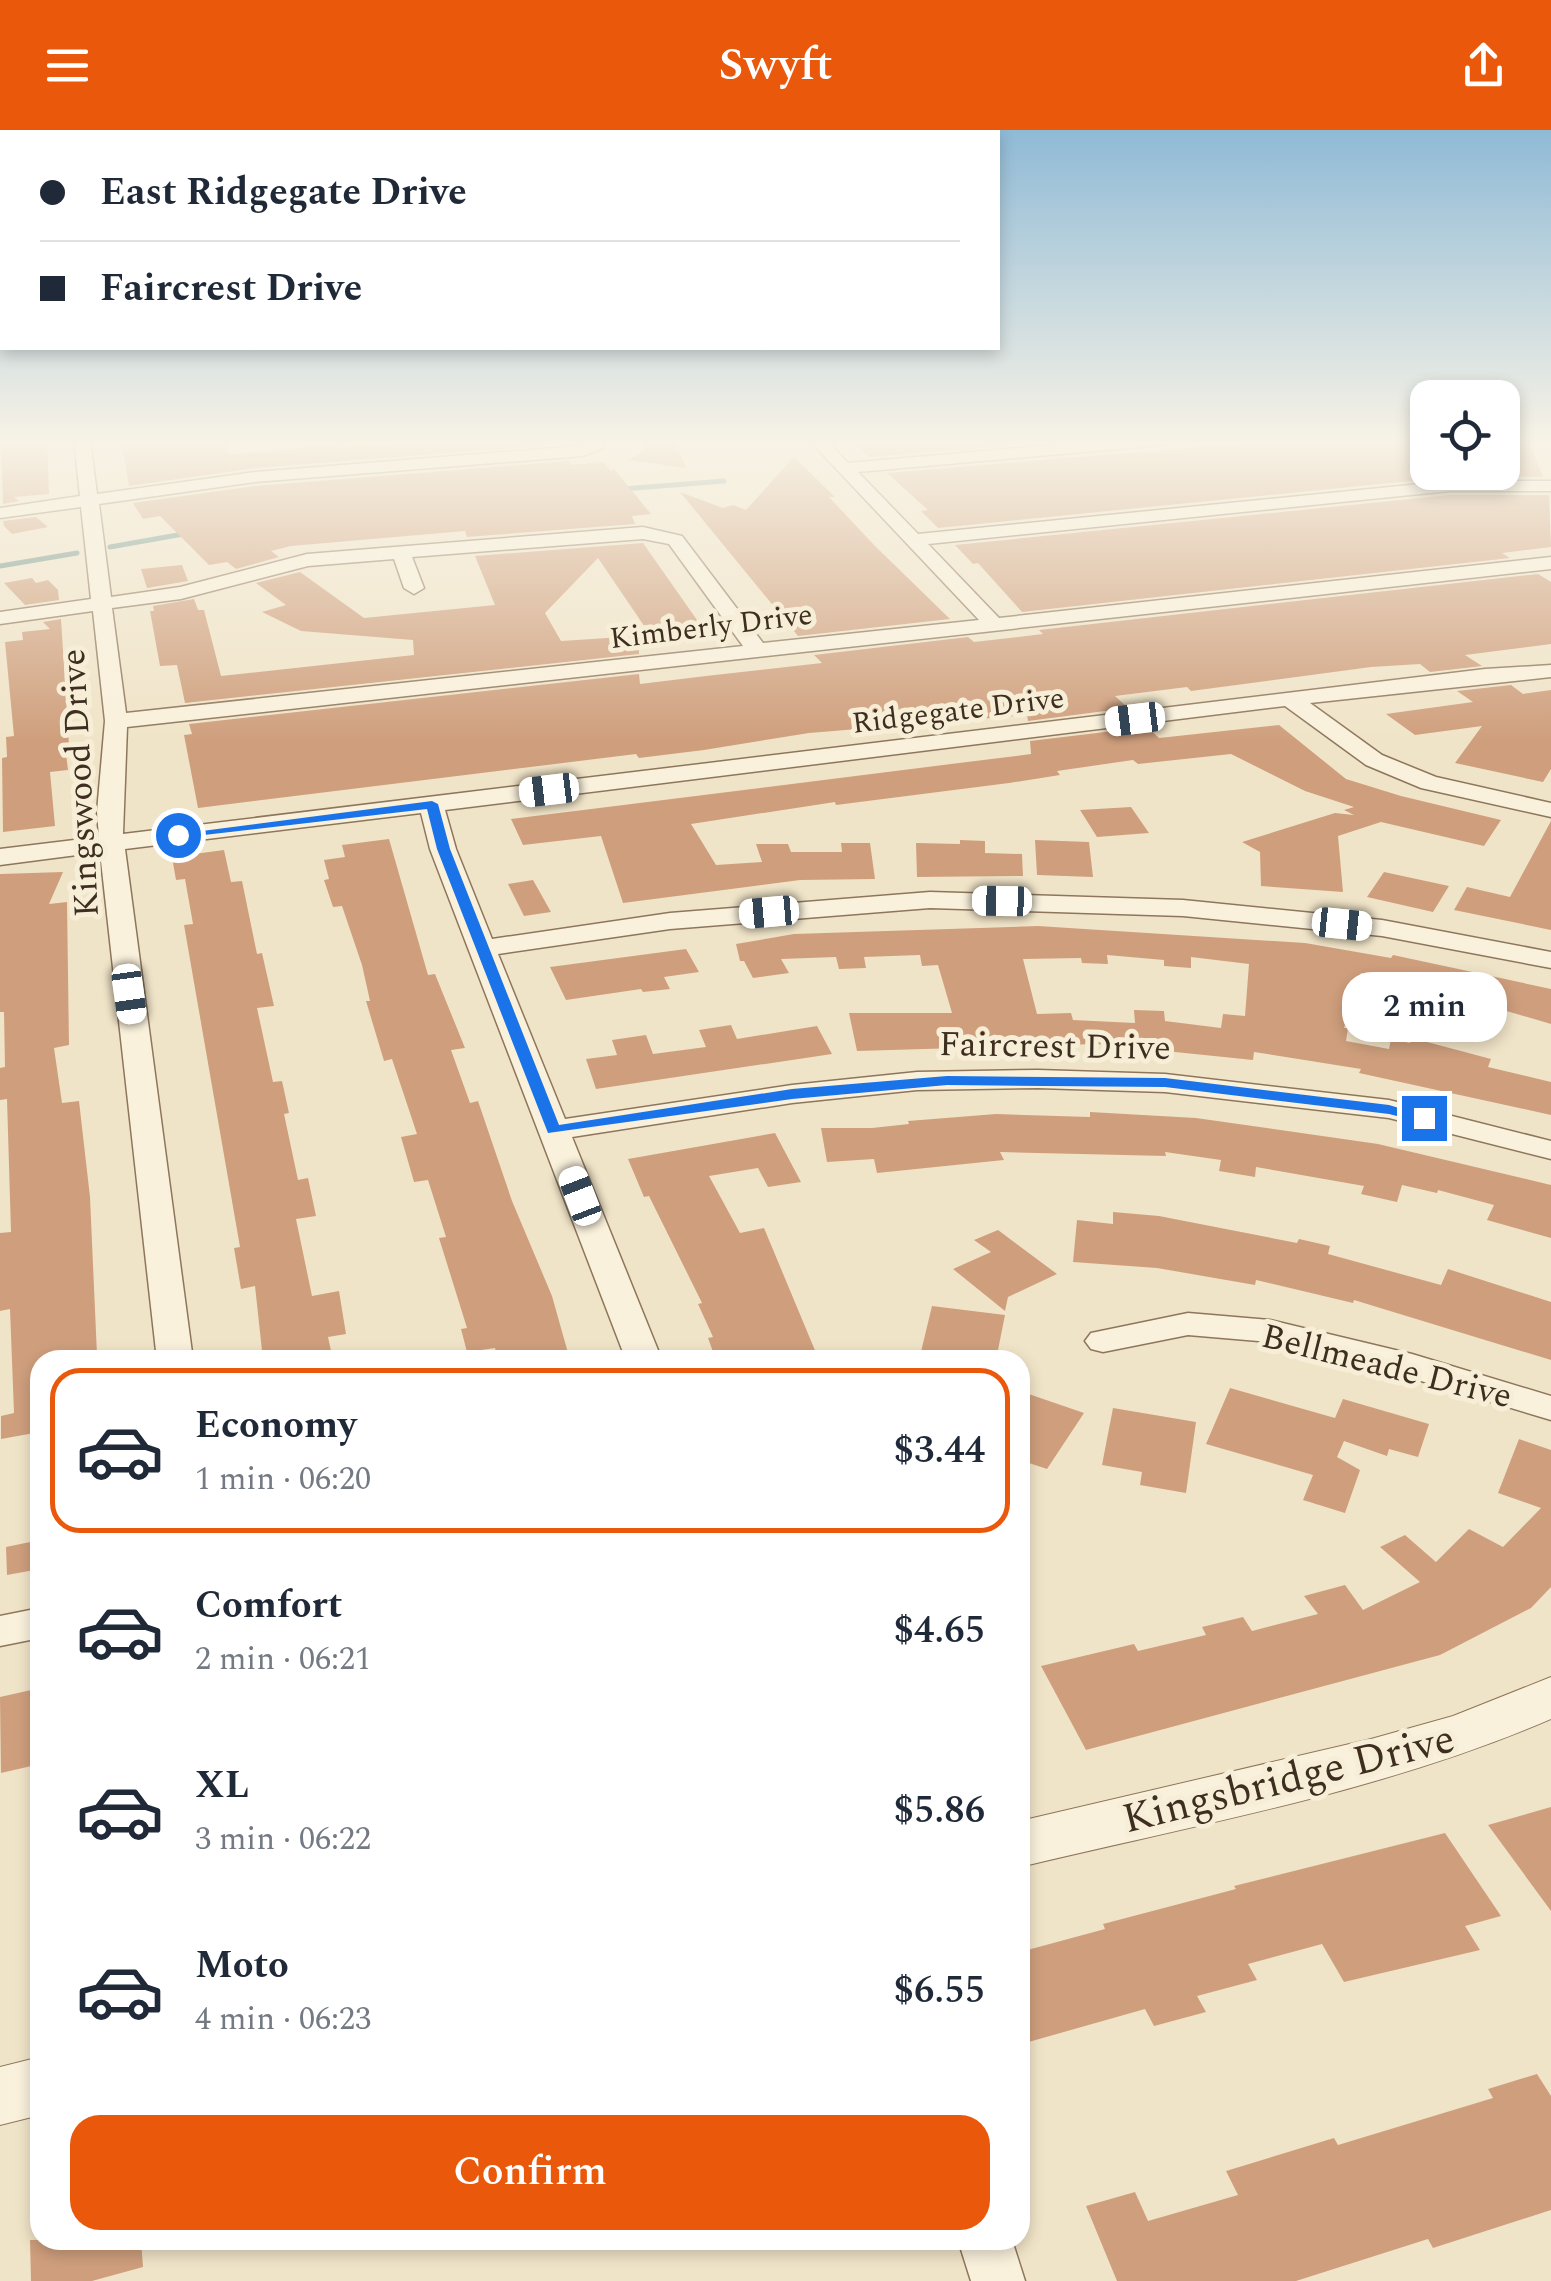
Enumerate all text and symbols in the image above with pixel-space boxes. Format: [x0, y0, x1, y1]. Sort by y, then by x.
text: Swyft [718, 31, 833, 100]
icon: menu [40, 38, 95, 93]
icon: share [1456, 38, 1511, 93]
text: East Ridgegate Drive [100, 164, 467, 222]
text: Faircrest Drive [100, 260, 362, 318]
map controls [1410, 380, 1520, 490]
button: locate [1410, 380, 1520, 490]
street label: Kimberly Drive [607, 592, 815, 662]
street label: Kingswood Drive [47, 648, 114, 918]
street label: Ridgegate Drive [849, 675, 1067, 747]
car [1103, 700, 1167, 738]
car [517, 771, 581, 809]
route start [156, 813, 201, 858]
car [972, 885, 1032, 917]
car [738, 894, 800, 930]
car [1311, 906, 1373, 942]
car [110, 962, 148, 1026]
callout: 2 min [1342, 973, 1506, 1043]
text: 2 min [1383, 982, 1466, 1031]
street label: Faircrest Drive [939, 1018, 1171, 1075]
route end [1402, 1096, 1447, 1141]
car [555, 1163, 605, 1229]
street label: Bellmeade Drive [1256, 1310, 1517, 1423]
text: Economy [195, 1397, 356, 1455]
icon: car [75, 1406, 165, 1496]
text: $3.44 [894, 1422, 985, 1480]
text: 1 min · 06:20 [195, 1455, 371, 1504]
text: Comfort [195, 1577, 342, 1635]
icon: car [75, 1586, 165, 1676]
text: $4.65 [894, 1602, 985, 1660]
text: 2 min · 06:21 [195, 1635, 371, 1684]
street label: Kingsbridge Drive [1116, 1708, 1461, 1851]
text: XL [195, 1757, 249, 1815]
icon: car [75, 1766, 165, 1856]
text: $5.86 [894, 1782, 985, 1840]
text: 3 min · 06:22 [195, 1815, 371, 1864]
text: Moto [195, 1937, 289, 1995]
icon: car [75, 1946, 165, 2036]
text: $6.55 [894, 1962, 985, 2020]
text: 4 min · 06:23 [195, 1995, 371, 2044]
button: Confirm [70, 2115, 990, 2230]

